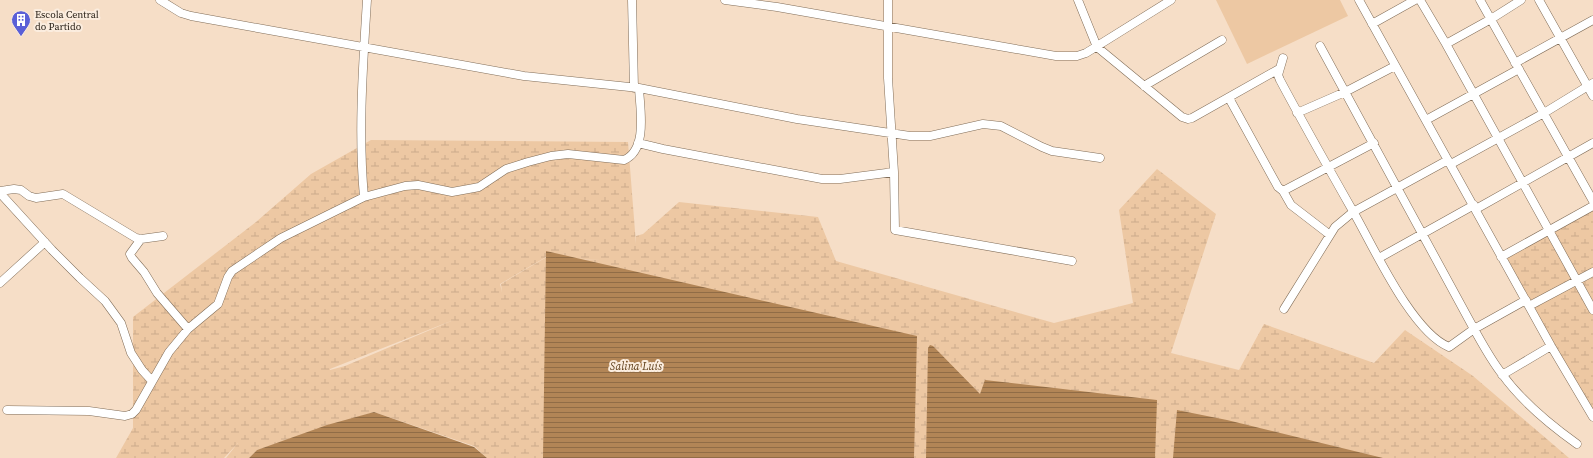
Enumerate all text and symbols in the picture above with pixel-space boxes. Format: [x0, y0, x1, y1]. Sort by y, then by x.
place label: Escola Central do Partido [35, 8, 99, 33]
building icon: Escola Central do Partido [10, 9, 32, 37]
water label: Salina Luís [610, 359, 662, 374]

